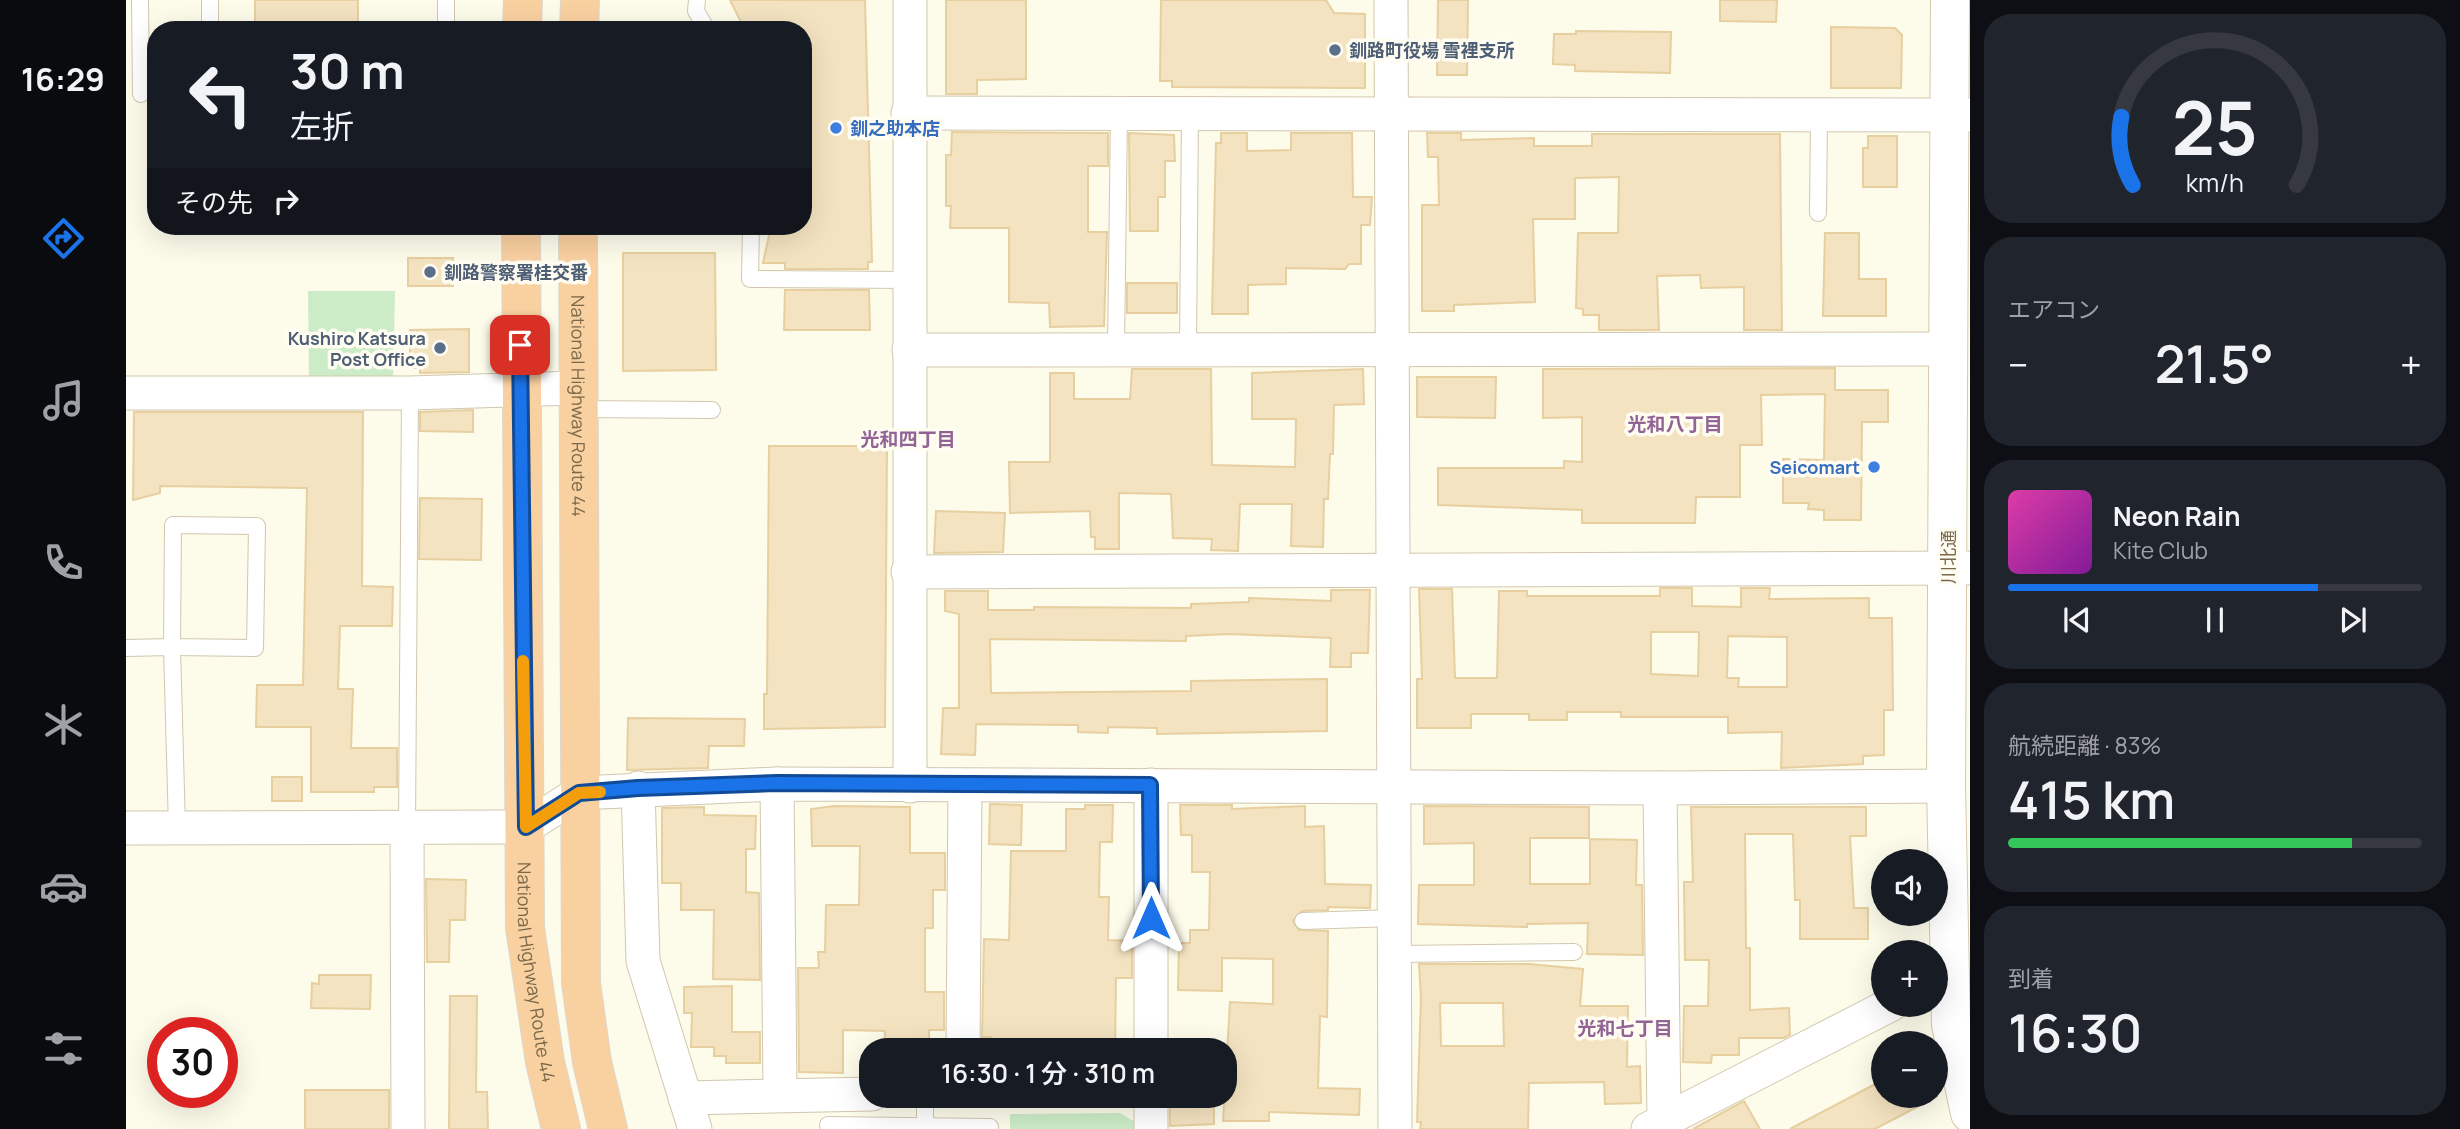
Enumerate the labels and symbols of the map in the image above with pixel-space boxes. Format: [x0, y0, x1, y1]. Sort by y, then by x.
place label: 釧路町役場 雪裡支所 [1349, 38, 1515, 62]
marker: 釧路町役場 雪裡支所 [1327, 42, 1343, 58]
place label: 釧之助本店 [850, 116, 940, 140]
marker: 釧之助本店 [828, 120, 844, 136]
place label: 釧路警察署桂交番 [444, 260, 588, 284]
marker: 釧路警察署桂交番 [422, 264, 438, 280]
street label: National Highway Route 44 [566, 295, 591, 517]
pin [490, 315, 550, 375]
place label: Kushiro Katsura Post Office [288, 326, 426, 371]
marker: Kushiro Katsura Post Office [432, 340, 448, 356]
district label: 光和八丁目 [1627, 411, 1723, 437]
district label: 光和四丁目 [860, 426, 956, 452]
place label: Seicomart [1770, 455, 1860, 479]
marker: Seicomart [1866, 459, 1882, 475]
street label: 川北通 [1936, 530, 1960, 584]
street label: National Highway Route 44 [513, 862, 561, 1085]
position arrow [1114, 881, 1188, 955]
district label: 光和七丁目 [1577, 1015, 1673, 1041]
speed limit sign: 30 [147, 1017, 238, 1108]

